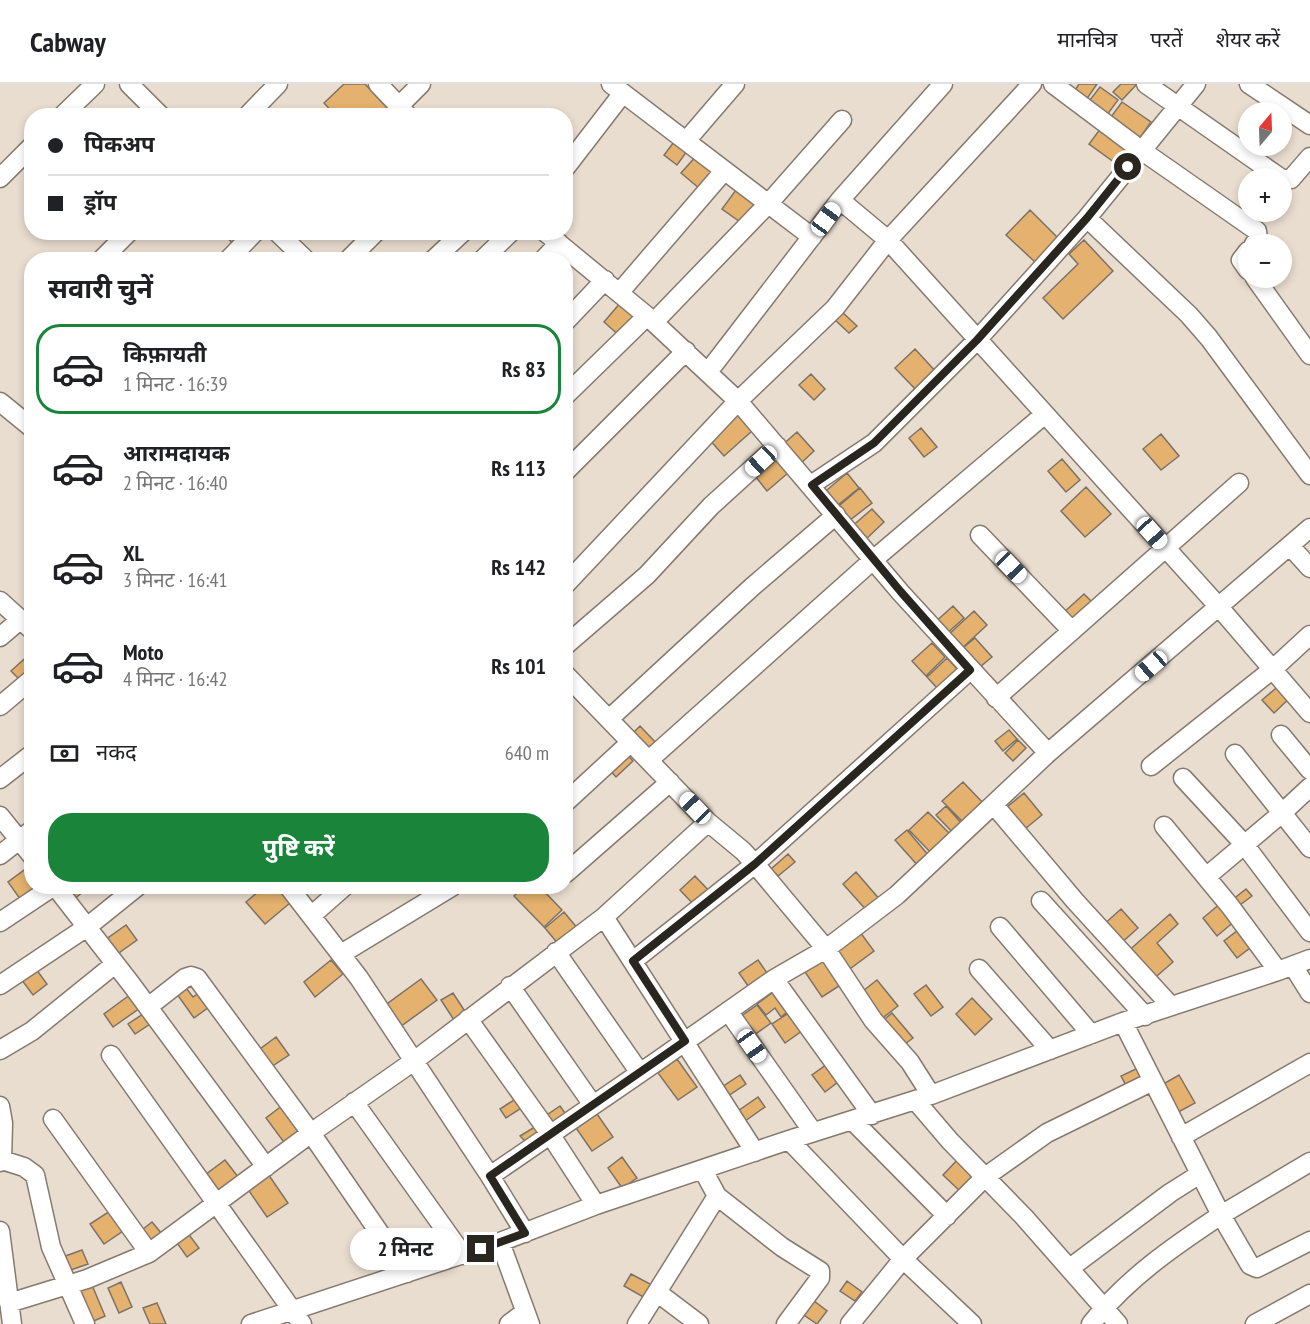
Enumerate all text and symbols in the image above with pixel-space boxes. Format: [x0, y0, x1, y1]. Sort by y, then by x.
text: Cabway [30, 23, 106, 60]
text: मानचित्र [1057, 26, 1117, 53]
text: परतें [1150, 26, 1183, 53]
text: शेयर करें [1216, 26, 1280, 53]
north arrow [1238, 102, 1292, 156]
map controls [1238, 102, 1292, 288]
text: पिकअप [84, 130, 155, 158]
route start [1114, 153, 1141, 180]
button: + [1238, 168, 1292, 222]
text: ड्रॉप [84, 188, 117, 216]
car [808, 199, 844, 239]
button: − [1238, 234, 1292, 288]
text: सवारी चुनें [48, 271, 153, 305]
text: किफ़ायती [123, 340, 207, 368]
icon: car [51, 342, 105, 396]
text: Rs 83 [502, 355, 546, 383]
text: 1 मिनट · 16:39 [123, 371, 227, 397]
text: आरामदायक [123, 439, 230, 467]
icon: car [51, 441, 105, 495]
car [742, 442, 780, 480]
text: Rs 113 [491, 454, 546, 482]
text: 2 मिनट · 16:40 [123, 470, 227, 496]
car [1133, 514, 1171, 552]
text: XL [123, 539, 144, 567]
icon: car [51, 540, 105, 594]
car [992, 548, 1030, 586]
text: Rs 142 [491, 553, 546, 581]
text: 3 मिनट · 16:41 [123, 567, 227, 593]
text: Moto [123, 638, 164, 666]
icon: car [51, 639, 105, 693]
car [1132, 647, 1170, 685]
text: Rs 101 [491, 652, 546, 680]
text: 4 मिनट · 16:42 [123, 666, 227, 692]
icon: cash [48, 737, 81, 770]
text: नकद [96, 738, 137, 766]
text: 640 m [505, 740, 549, 766]
car [676, 789, 714, 827]
button: पुष्टि करें [48, 813, 549, 882]
car [734, 1026, 770, 1066]
callout: 2 मिनट [349, 1228, 460, 1270]
route end [467, 1235, 494, 1262]
text: 2 मिनट [378, 1236, 433, 1262]

